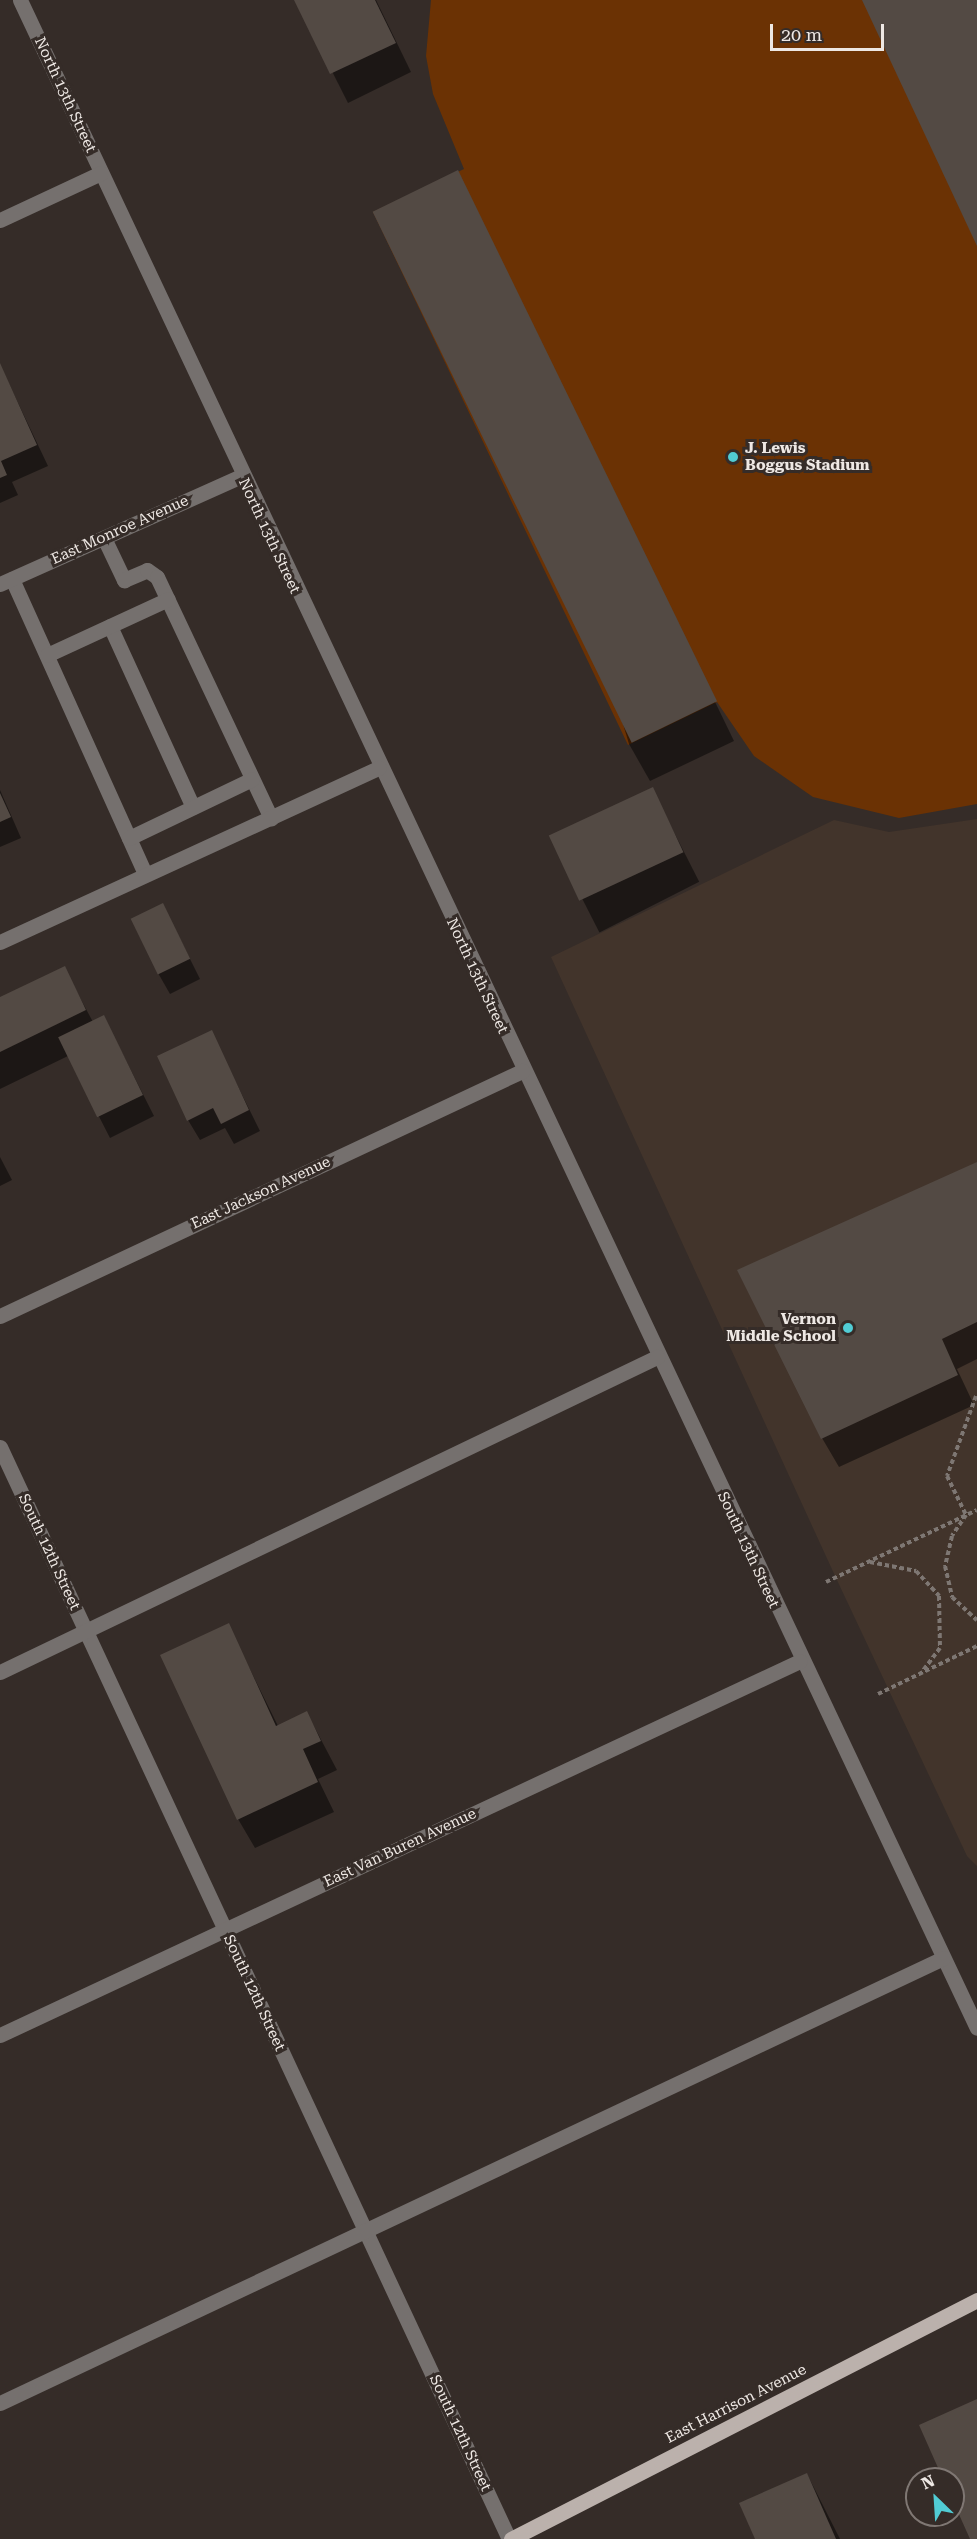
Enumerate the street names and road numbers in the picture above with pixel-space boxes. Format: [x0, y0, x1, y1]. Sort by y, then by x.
street label: North 13th Street [30, 34, 100, 156]
street label: North 13th Street [234, 475, 304, 597]
street label: East Monroe Avenue [49, 492, 191, 568]
street label: North 13th Street [442, 915, 512, 1037]
street label: East Jackson Avenue [188, 1153, 334, 1233]
street label: South 13th Street [713, 1489, 783, 1611]
street label: South 12th Street [14, 1491, 84, 1613]
street label: East Van Buren Avenue [321, 1805, 479, 1891]
street label: South 12th Street [219, 1932, 289, 2054]
street label: East Harrison Avenue [663, 2361, 809, 2447]
street label: South 12th Street [425, 2372, 495, 2494]

